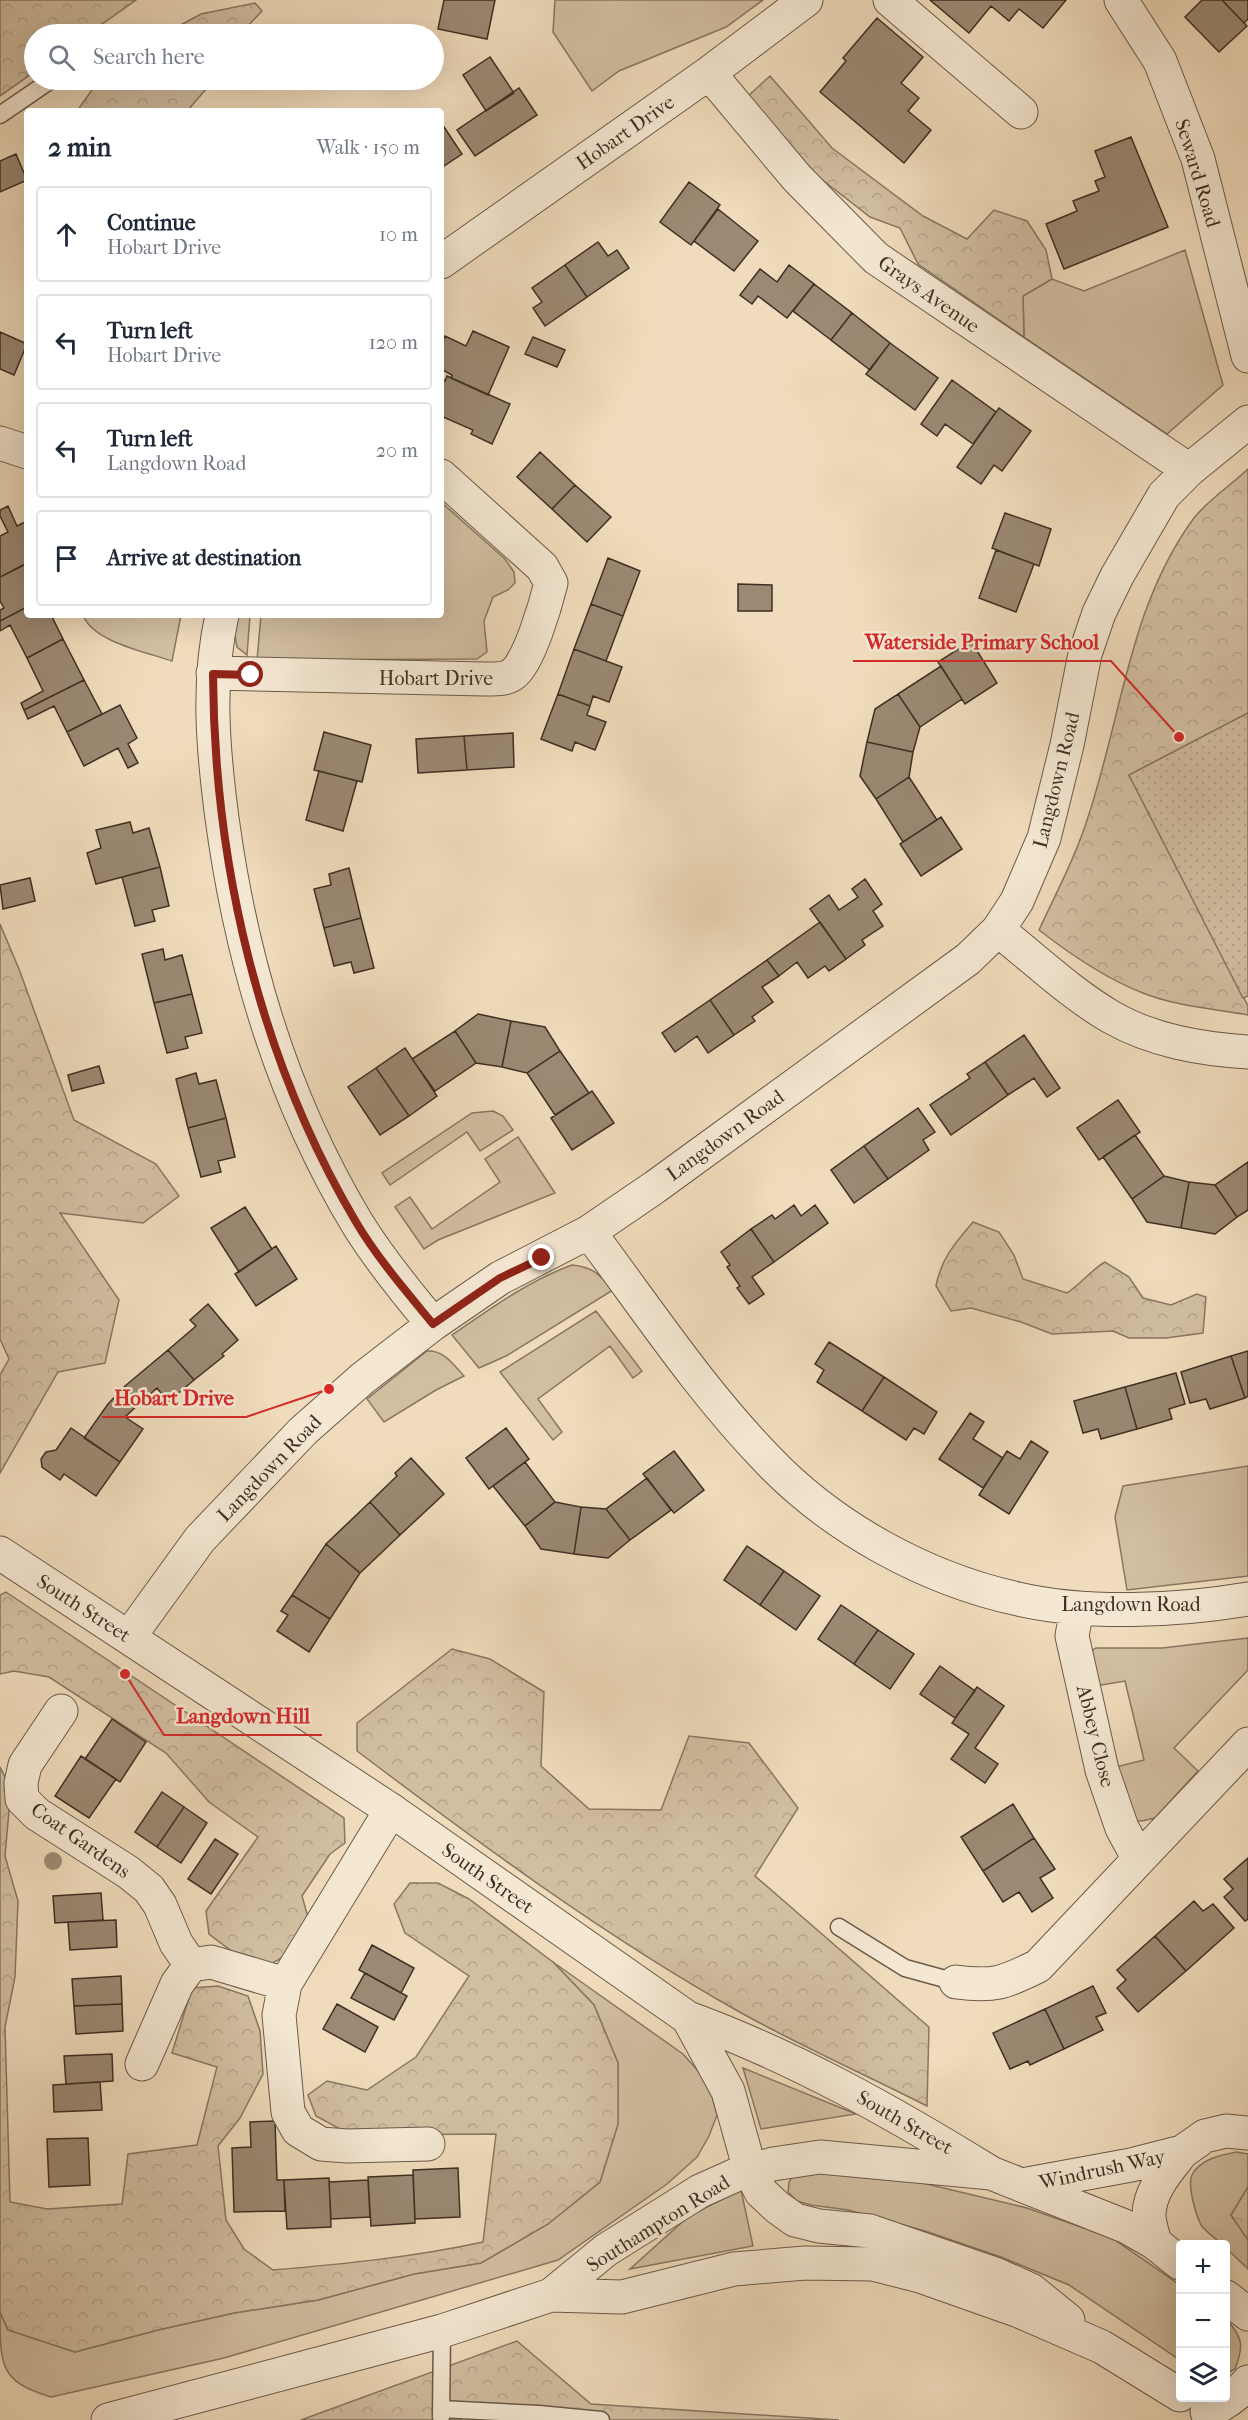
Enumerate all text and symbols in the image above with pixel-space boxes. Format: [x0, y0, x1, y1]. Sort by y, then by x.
search box [24, 24, 444, 90]
icon: search [45, 41, 78, 74]
text: Search here [93, 44, 205, 70]
street label: Hobart Drive [572, 90, 679, 175]
street label: Seward Road [1170, 116, 1225, 231]
text: 2 min [48, 132, 111, 163]
text: Walk · 150 m [316, 136, 420, 159]
text: Continue [107, 210, 196, 236]
icon: ahead [50, 218, 83, 251]
text: 10 m [379, 223, 418, 246]
text: Hobart Drive [107, 236, 221, 259]
street label: Grays Avenue [874, 251, 984, 338]
text: Turn left [107, 318, 193, 344]
icon: left [50, 326, 83, 359]
text: 120 m [369, 331, 418, 354]
text: Hobart Drive [107, 344, 221, 367]
text: Turn left [107, 426, 193, 452]
icon: left [50, 434, 83, 467]
text: 20 m [376, 439, 418, 462]
text: Langdown Road [107, 452, 246, 475]
icon: arrive [50, 542, 83, 575]
text: Arrive at destination [107, 545, 301, 571]
callout: Waterside Primary School [853, 622, 1111, 661]
text: Waterside Primary School [864, 630, 1099, 654]
route start [237, 661, 263, 687]
street label: Hobart Drive [379, 667, 493, 690]
street label: Langdown Road [1028, 709, 1085, 851]
street label: Langdown Road [662, 1084, 789, 1186]
route end [528, 1244, 554, 1270]
callout: Hobart Drive [102, 1378, 246, 1417]
text: Hobart Drive [114, 1386, 235, 1410]
street label: Langdown Road [213, 1409, 327, 1527]
street label: South Street [33, 1570, 135, 1647]
street label: Langdown Road [1061, 1593, 1202, 1616]
street label: Abbey Close [1071, 1682, 1119, 1790]
callout: Langdown Hill [164, 1696, 322, 1735]
text: Langdown Hill [176, 1704, 310, 1728]
street label: Coat Gardens [27, 1798, 135, 1883]
street label: South Street [437, 1838, 538, 1919]
street label: South Street [853, 2086, 957, 2159]
street label: Windrush Way [1036, 2145, 1169, 2194]
street label: Southampton Road [583, 2170, 735, 2277]
map controls [1176, 2240, 1230, 2402]
button: + [1176, 2240, 1230, 2294]
button: − [1176, 2294, 1230, 2348]
button: layers [1176, 2348, 1230, 2402]

